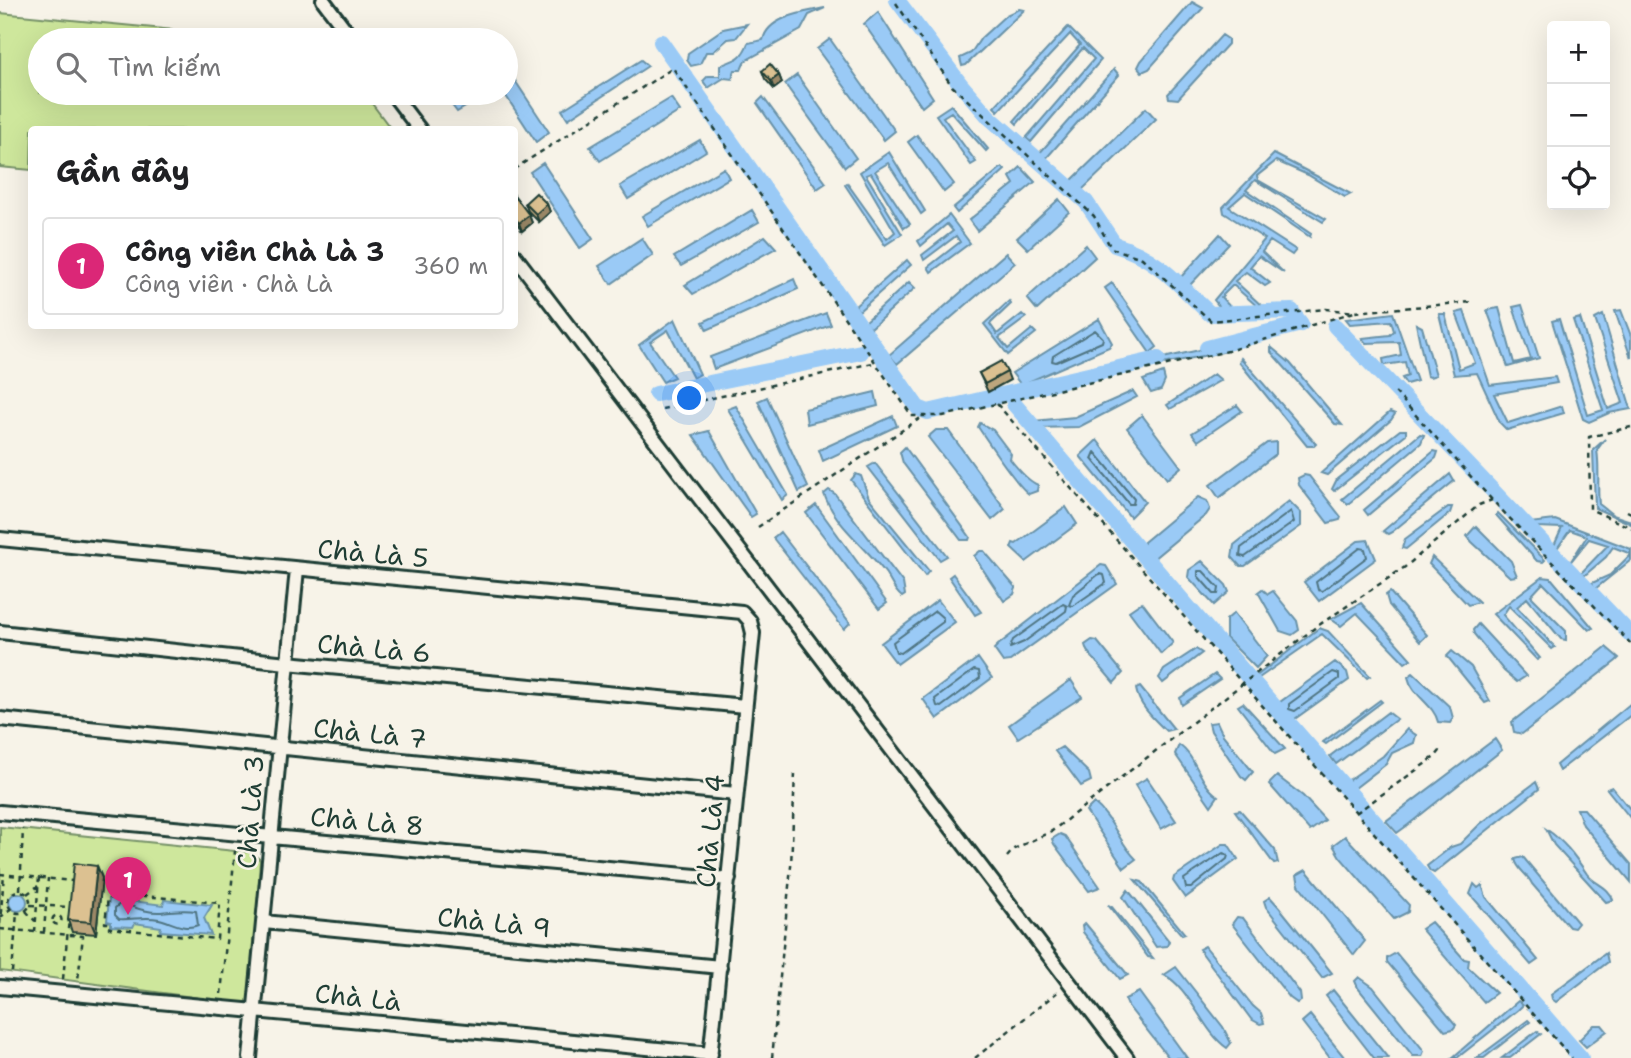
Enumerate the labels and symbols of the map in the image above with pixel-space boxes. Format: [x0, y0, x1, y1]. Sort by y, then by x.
your location [672, 381, 706, 415]
street label: Chà Là 5 [316, 531, 430, 575]
street label: Chà Là 6 [316, 626, 432, 670]
street label: Chà Là 7 [312, 710, 428, 756]
street label: Chà Là 3 [229, 754, 271, 870]
street label: Chà Là 4 [688, 773, 732, 889]
street label: Chà Là 8 [309, 799, 425, 843]
pin: 1 [105, 857, 151, 915]
street label: Chà Là 9 [436, 899, 552, 945]
street label: Chà Là [313, 975, 403, 1019]

